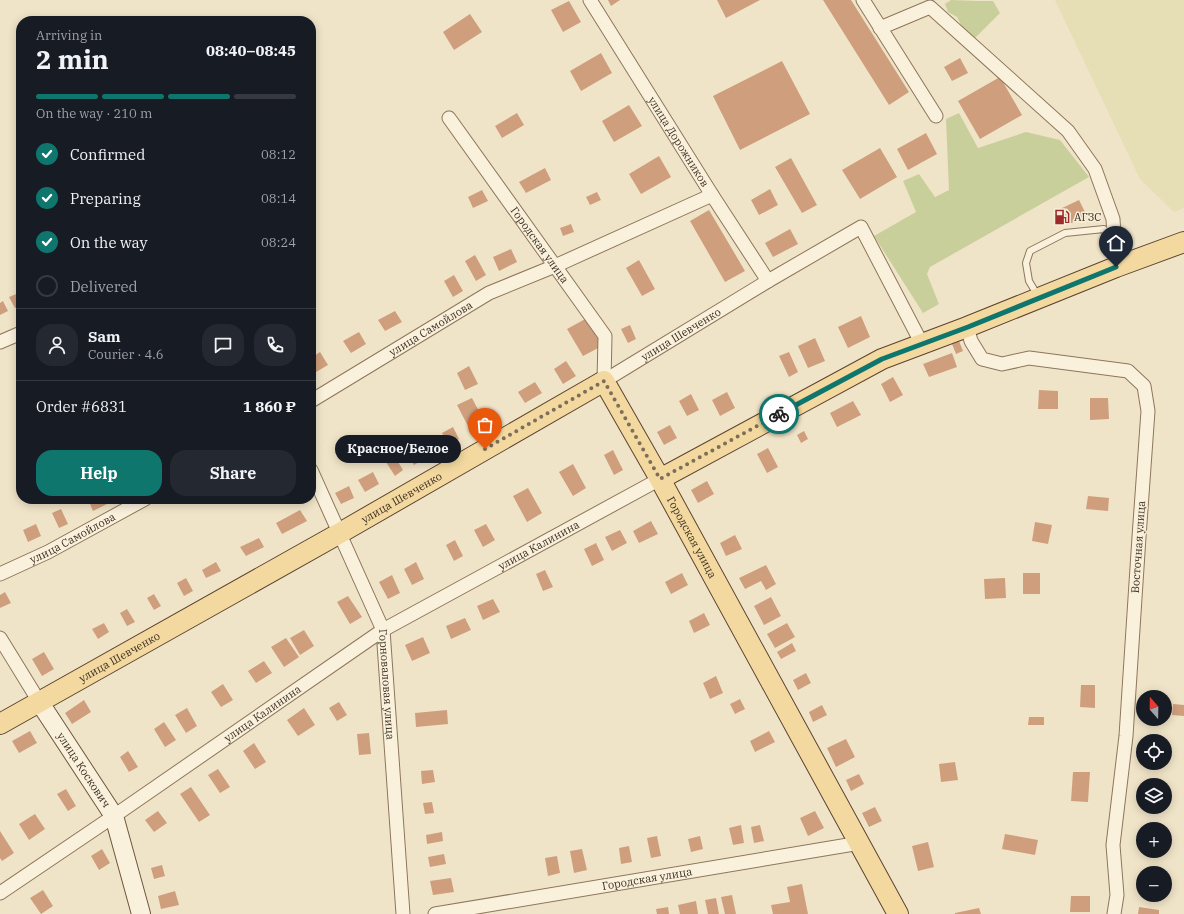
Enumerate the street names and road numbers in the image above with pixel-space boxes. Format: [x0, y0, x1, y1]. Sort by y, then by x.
street label: улица Дорожников [645, 94, 712, 189]
street label: Городская улица [508, 204, 572, 286]
street label: улица Самойлова [386, 298, 475, 359]
street label: улица Шевченко [638, 305, 723, 364]
street label: улица Шевченко [359, 469, 444, 526]
street label: Городская улица [664, 494, 720, 581]
street label: Восточная улица [1128, 500, 1148, 594]
street label: улица Самойлова [27, 510, 118, 566]
street label: улица Калинина [496, 517, 582, 573]
street label: улица Шевченко [76, 629, 162, 685]
street label: Горноваловая улица [376, 629, 398, 740]
street label: улица Калинина [221, 682, 304, 745]
street label: улица Коскович [54, 730, 114, 810]
street label: Городская улица [601, 864, 693, 893]

